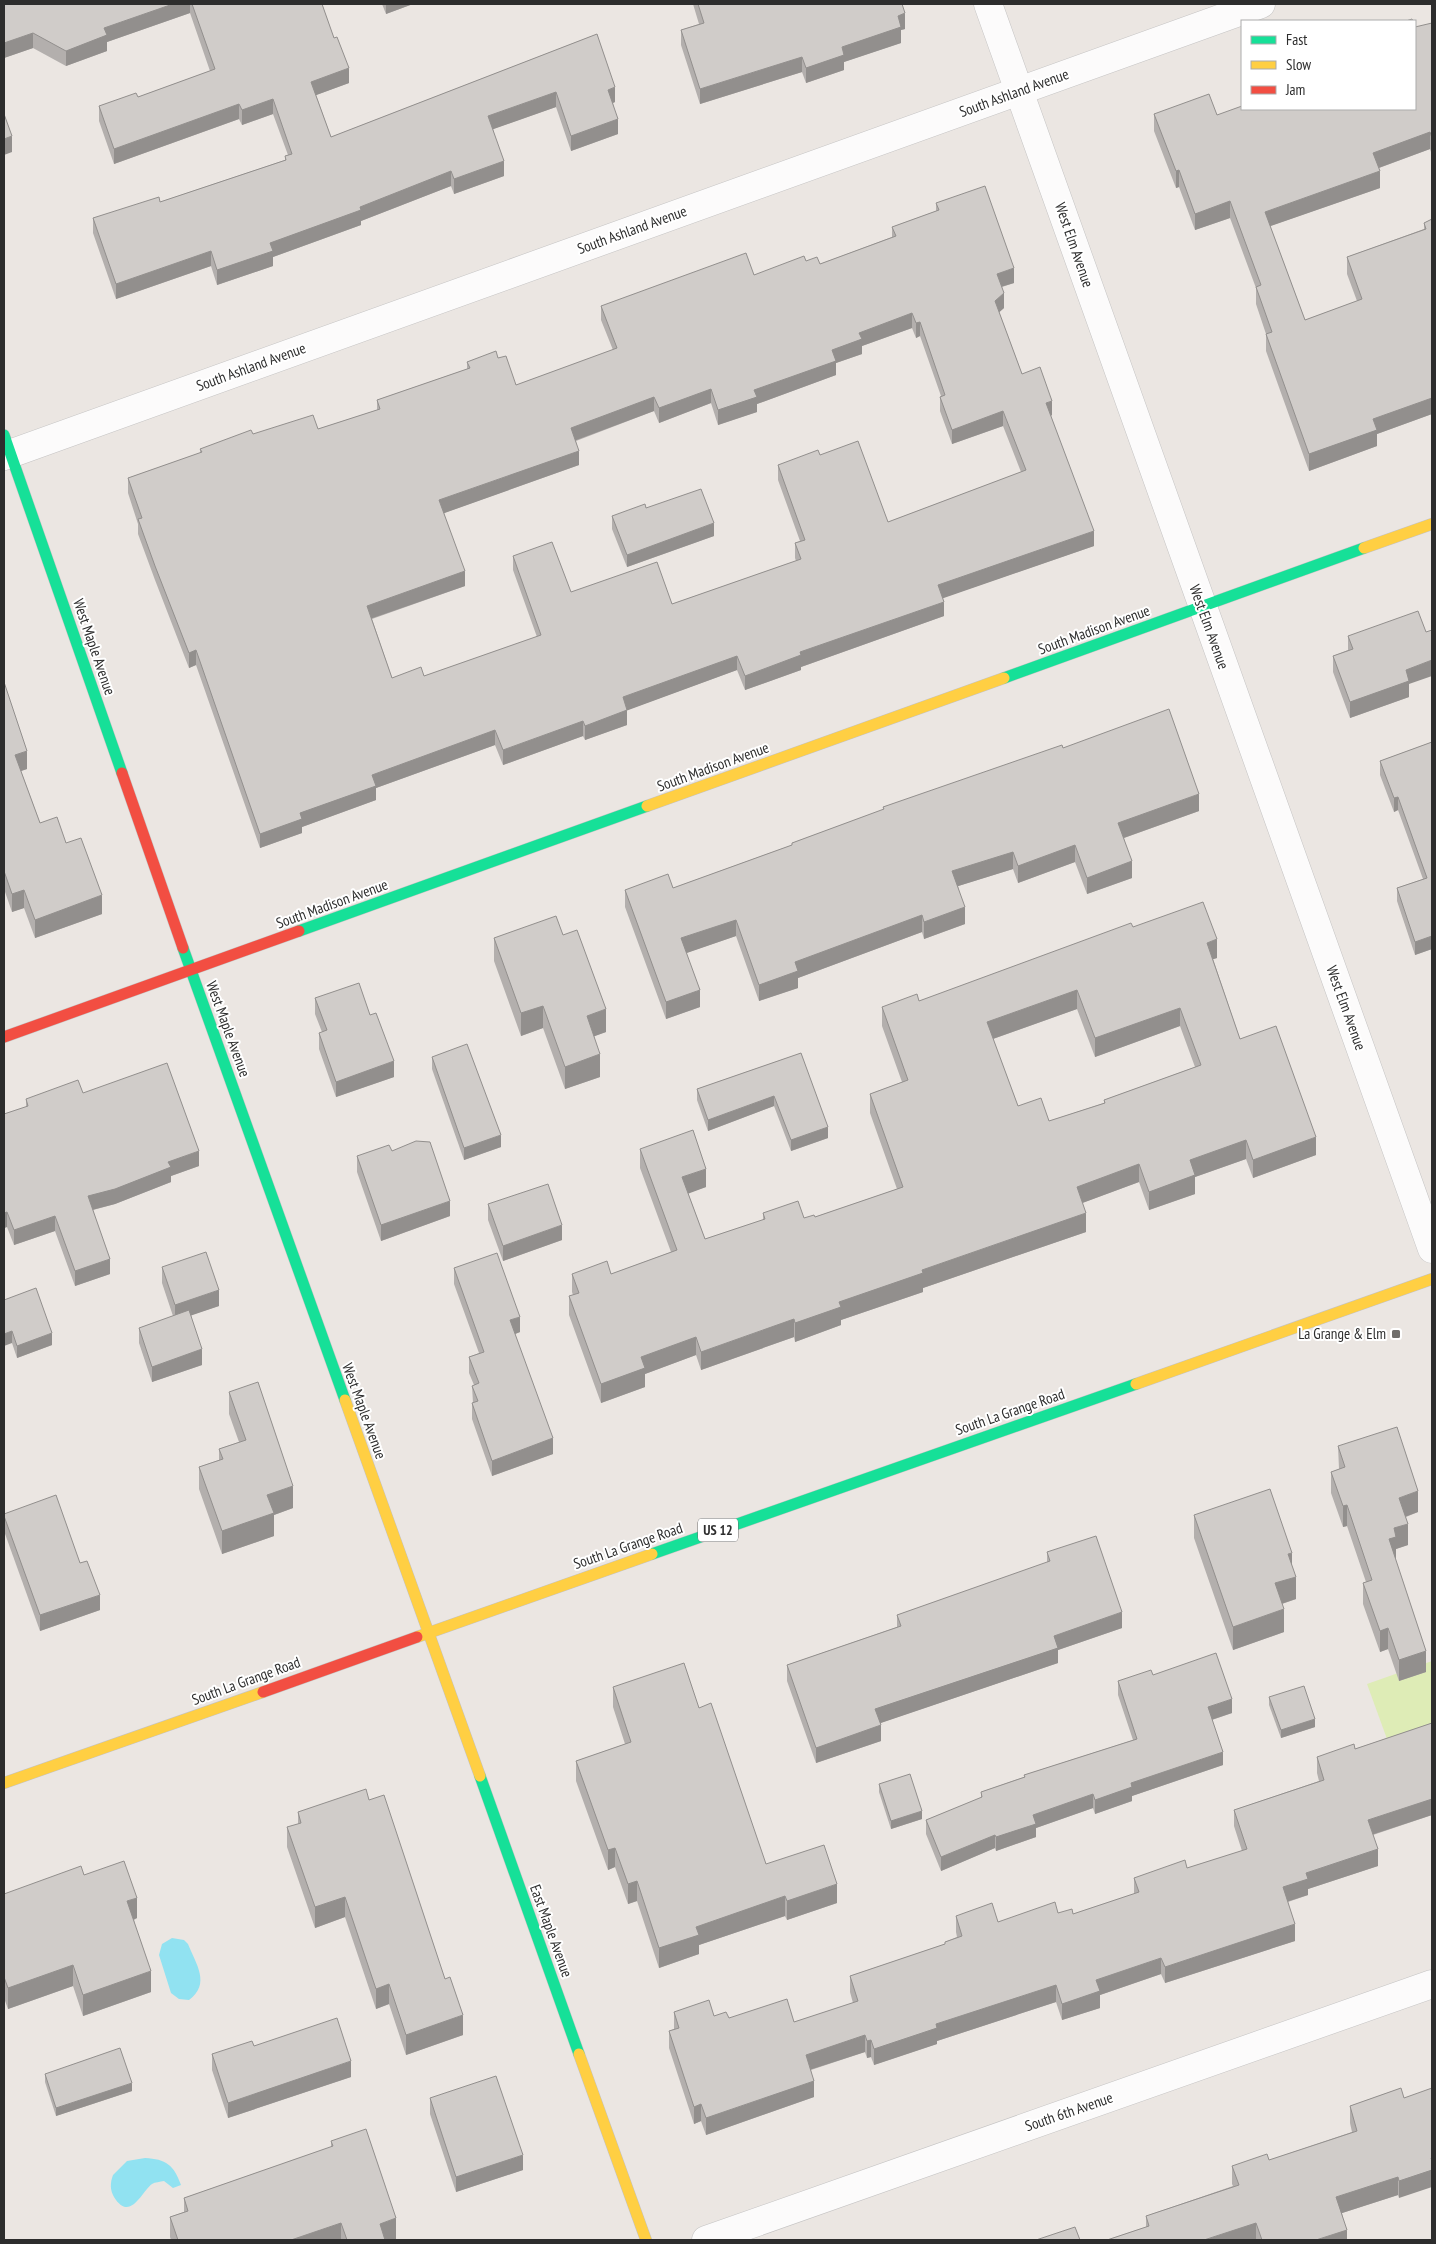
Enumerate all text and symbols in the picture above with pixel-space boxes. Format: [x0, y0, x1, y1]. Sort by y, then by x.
legend [1241, 20, 1416, 110]
text: Fast [1286, 30, 1307, 49]
text: Slow [1286, 55, 1311, 74]
street label: South Ashland Avenue [957, 64, 1071, 121]
text: Jam [1285, 80, 1305, 99]
street label: West Elm Avenue [1051, 200, 1098, 290]
street label: South Ashland Avenue [575, 201, 689, 258]
street label: South Ashland Avenue [194, 338, 308, 395]
street label: West Elm Avenue [1185, 582, 1234, 672]
street label: West Maple Avenue [69, 596, 120, 697]
street label: South Madison Avenue [1035, 601, 1152, 659]
street label: South Madison Avenue [654, 738, 771, 796]
street label: South Madison Avenue [273, 875, 390, 933]
street label: West Elm Avenue [1322, 963, 1371, 1053]
street label: West Maple Avenue [202, 978, 255, 1079]
place label: La Grange & Elm [1298, 1324, 1386, 1343]
marker: La Grange & Elm [1390, 1328, 1402, 1340]
street label: West Maple Avenue [338, 1360, 391, 1461]
street label: South La Grange Road [953, 1384, 1067, 1439]
street label: South La Grange Road [571, 1518, 685, 1573]
road number: US 12 [698, 1518, 738, 1542]
street label: South La Grange Road [189, 1652, 303, 1709]
street label: East Maple Avenue [526, 1882, 577, 1980]
street label: South 6th Avenue [1022, 2088, 1115, 2135]

